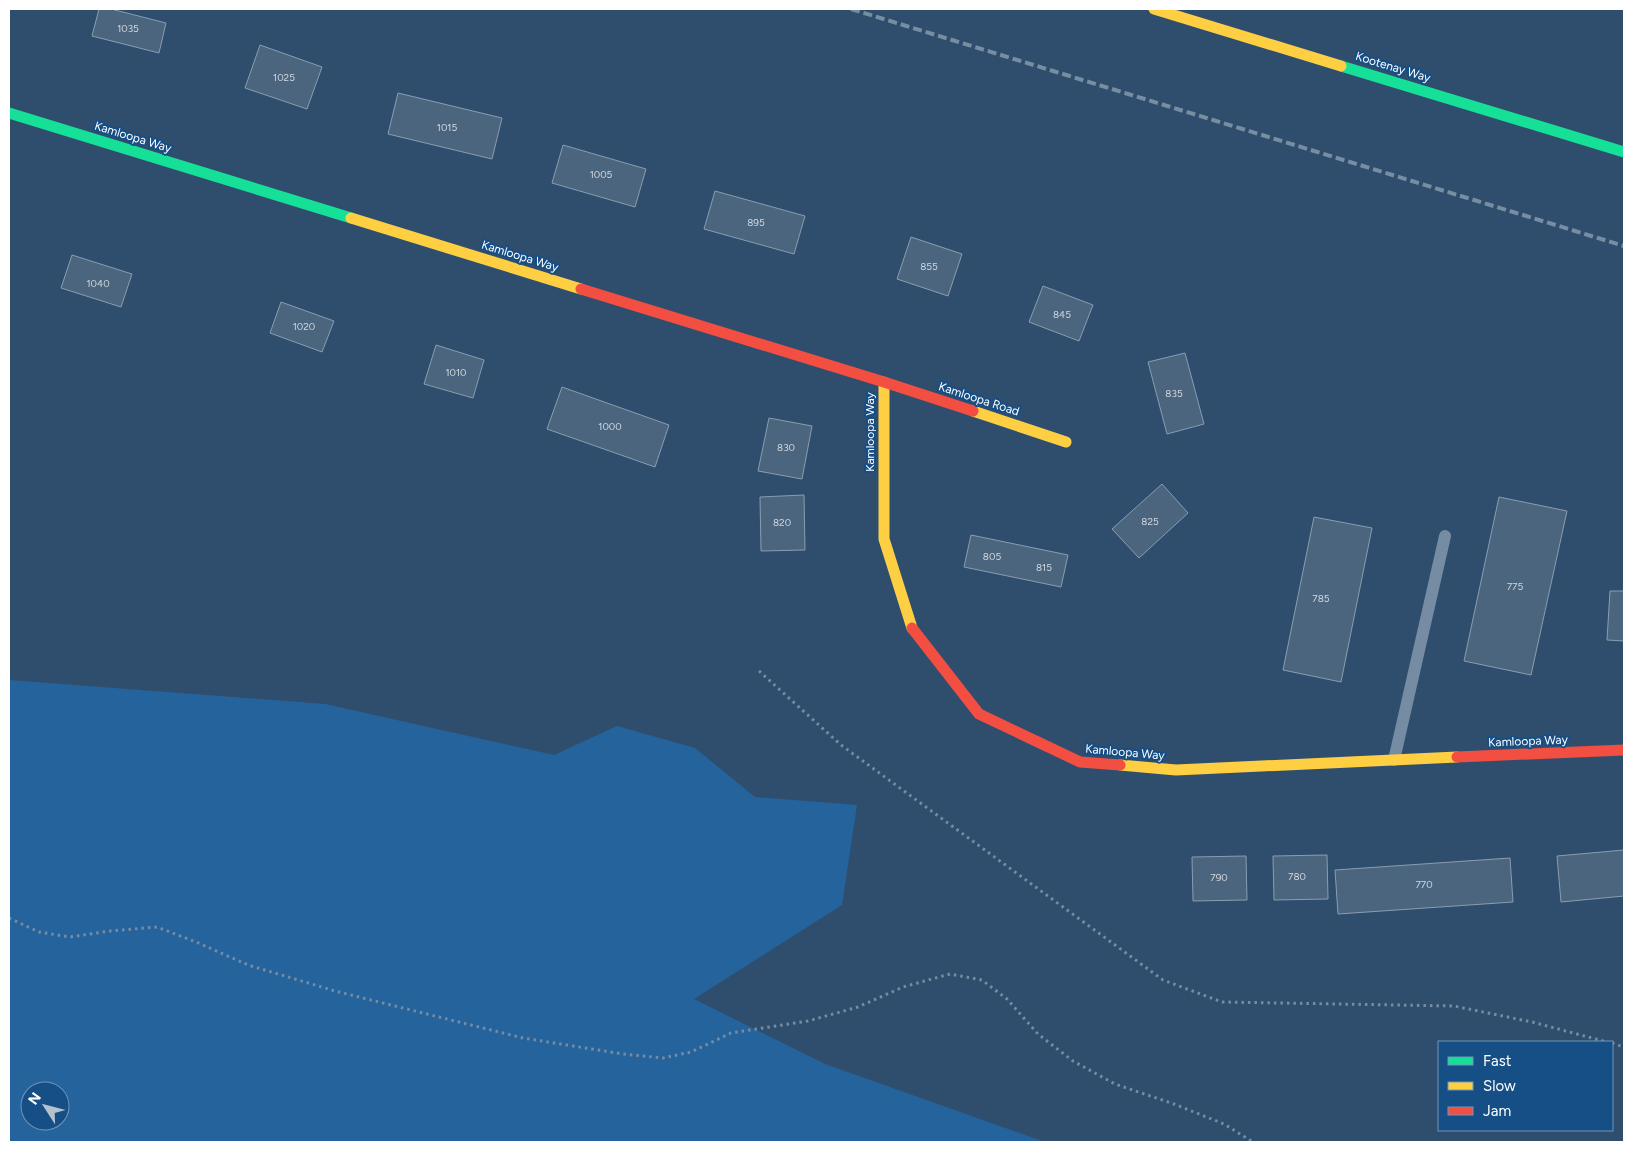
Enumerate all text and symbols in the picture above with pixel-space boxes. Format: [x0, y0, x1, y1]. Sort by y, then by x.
house number: 1035 [117, 22, 139, 35]
street label: Kootenay Way [1354, 49, 1433, 85]
house number: 1025 [273, 71, 295, 84]
street label: Kamloopa Way [93, 119, 174, 156]
house number: 1015 [437, 121, 457, 134]
house number: 1005 [590, 168, 613, 181]
house number: 895 [747, 216, 765, 229]
street label: Kamloopa Way [480, 238, 561, 275]
house number: 855 [920, 260, 938, 273]
house number: 1040 [86, 277, 110, 290]
house number: 845 [1053, 308, 1071, 321]
house number: 1020 [293, 320, 315, 333]
house number: 1010 [445, 366, 467, 379]
street label: Kamloopa Road [937, 379, 1021, 419]
house number: 835 [1165, 387, 1183, 400]
street label: Kamloopa Way [863, 391, 877, 472]
house number: 1000 [598, 420, 622, 433]
house number: 830 [777, 441, 795, 454]
house number: 825 [1141, 515, 1159, 528]
house number: 820 [773, 516, 791, 529]
house number: 805 [983, 550, 1001, 563]
house number: 815 [1036, 561, 1052, 574]
house number: 775 [1507, 580, 1523, 593]
house number: 785 [1312, 592, 1330, 605]
street label: Kamloopa Way [1488, 733, 1569, 749]
street label: Kamloopa Way [1085, 742, 1166, 763]
house number: 780 [1288, 870, 1306, 883]
house number: 790 [1210, 871, 1228, 884]
house number: 770 [1415, 878, 1433, 891]
legend [1438, 1041, 1613, 1131]
text: Fast [1483, 1052, 1512, 1070]
text: Slow [1483, 1077, 1516, 1095]
north arrow [20, 1081, 70, 1131]
text: N [25, 1089, 45, 1108]
text: Jam [1483, 1102, 1511, 1120]

